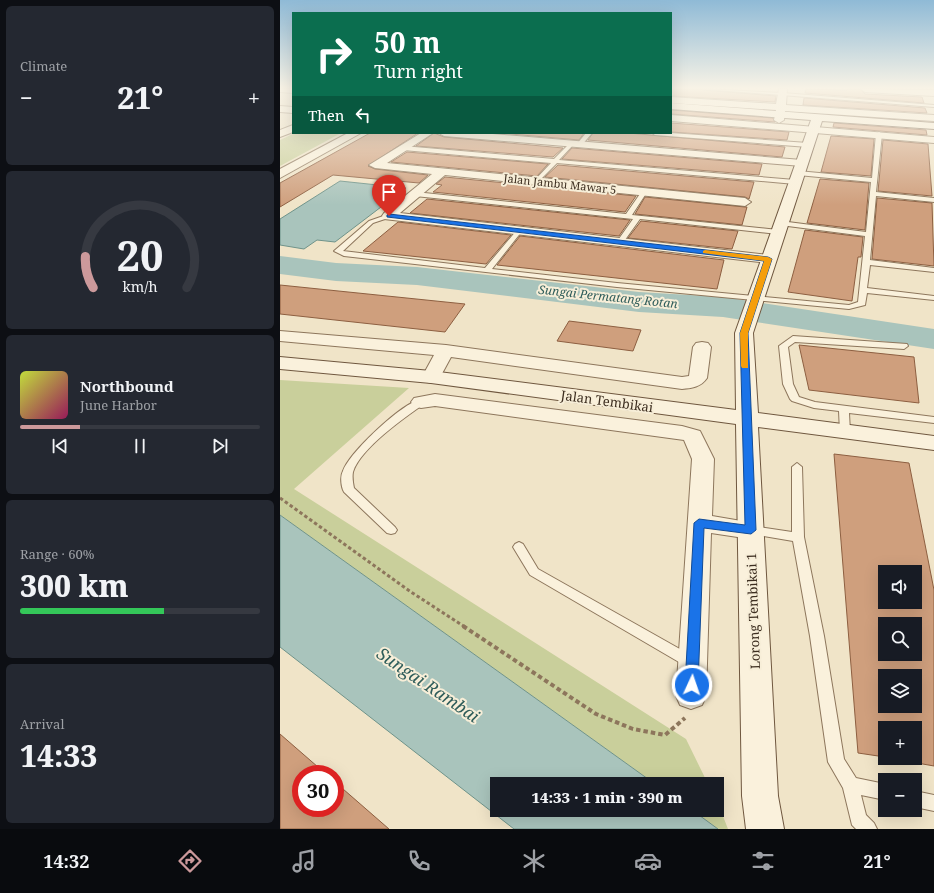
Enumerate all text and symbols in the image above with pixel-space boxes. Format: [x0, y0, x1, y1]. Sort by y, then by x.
text: 50 m [374, 23, 441, 61]
icon: right [308, 28, 360, 80]
text: Climate [20, 57, 67, 75]
text: Turn right [374, 59, 463, 83]
text: 21° [117, 77, 163, 118]
text: − [20, 82, 33, 112]
text: + [248, 82, 260, 112]
icon: left [352, 104, 374, 126]
text: Then [308, 105, 344, 125]
street label: Jalan Jambu Mawar 5 [502, 170, 617, 197]
pin [372, 175, 406, 216]
icon: arrive [378, 181, 400, 203]
text: 20 [116, 227, 164, 283]
text: km/h [122, 276, 158, 295]
water label: Sungai Permatang Rotan [538, 281, 678, 312]
text: Northbound [80, 376, 174, 396]
street label: Jalan Tembikai [559, 385, 654, 416]
text: June Harbor [80, 396, 157, 414]
icon: previous [49, 435, 71, 457]
icon: pause [129, 435, 151, 457]
icon: next [209, 435, 231, 457]
text: Range · 60% [20, 545, 94, 563]
street label: Lorong Tembikai 1 [742, 553, 764, 669]
text: 300 km [20, 565, 129, 606]
map controls [878, 565, 922, 817]
button: sound [878, 565, 922, 609]
button: search [878, 617, 922, 661]
water label: Sungai Rambai [372, 642, 484, 728]
position arrow [671, 664, 713, 706]
button: layers [878, 669, 922, 713]
text: Arrival [20, 715, 64, 733]
button: + [878, 721, 922, 765]
text: 14:33 [20, 735, 97, 776]
speed limit sign: 30 [292, 765, 344, 817]
button: − [878, 773, 922, 817]
text: 14:33 · 1 min · 390 m [531, 787, 683, 807]
icon: directions [176, 847, 204, 875]
icon: music [290, 847, 318, 875]
icon: phone [405, 847, 433, 875]
icon: climate [520, 847, 548, 875]
icon: car [634, 847, 662, 875]
icon: filters [749, 847, 777, 875]
text: 14:32 [43, 849, 89, 873]
text: 21° [863, 849, 891, 873]

